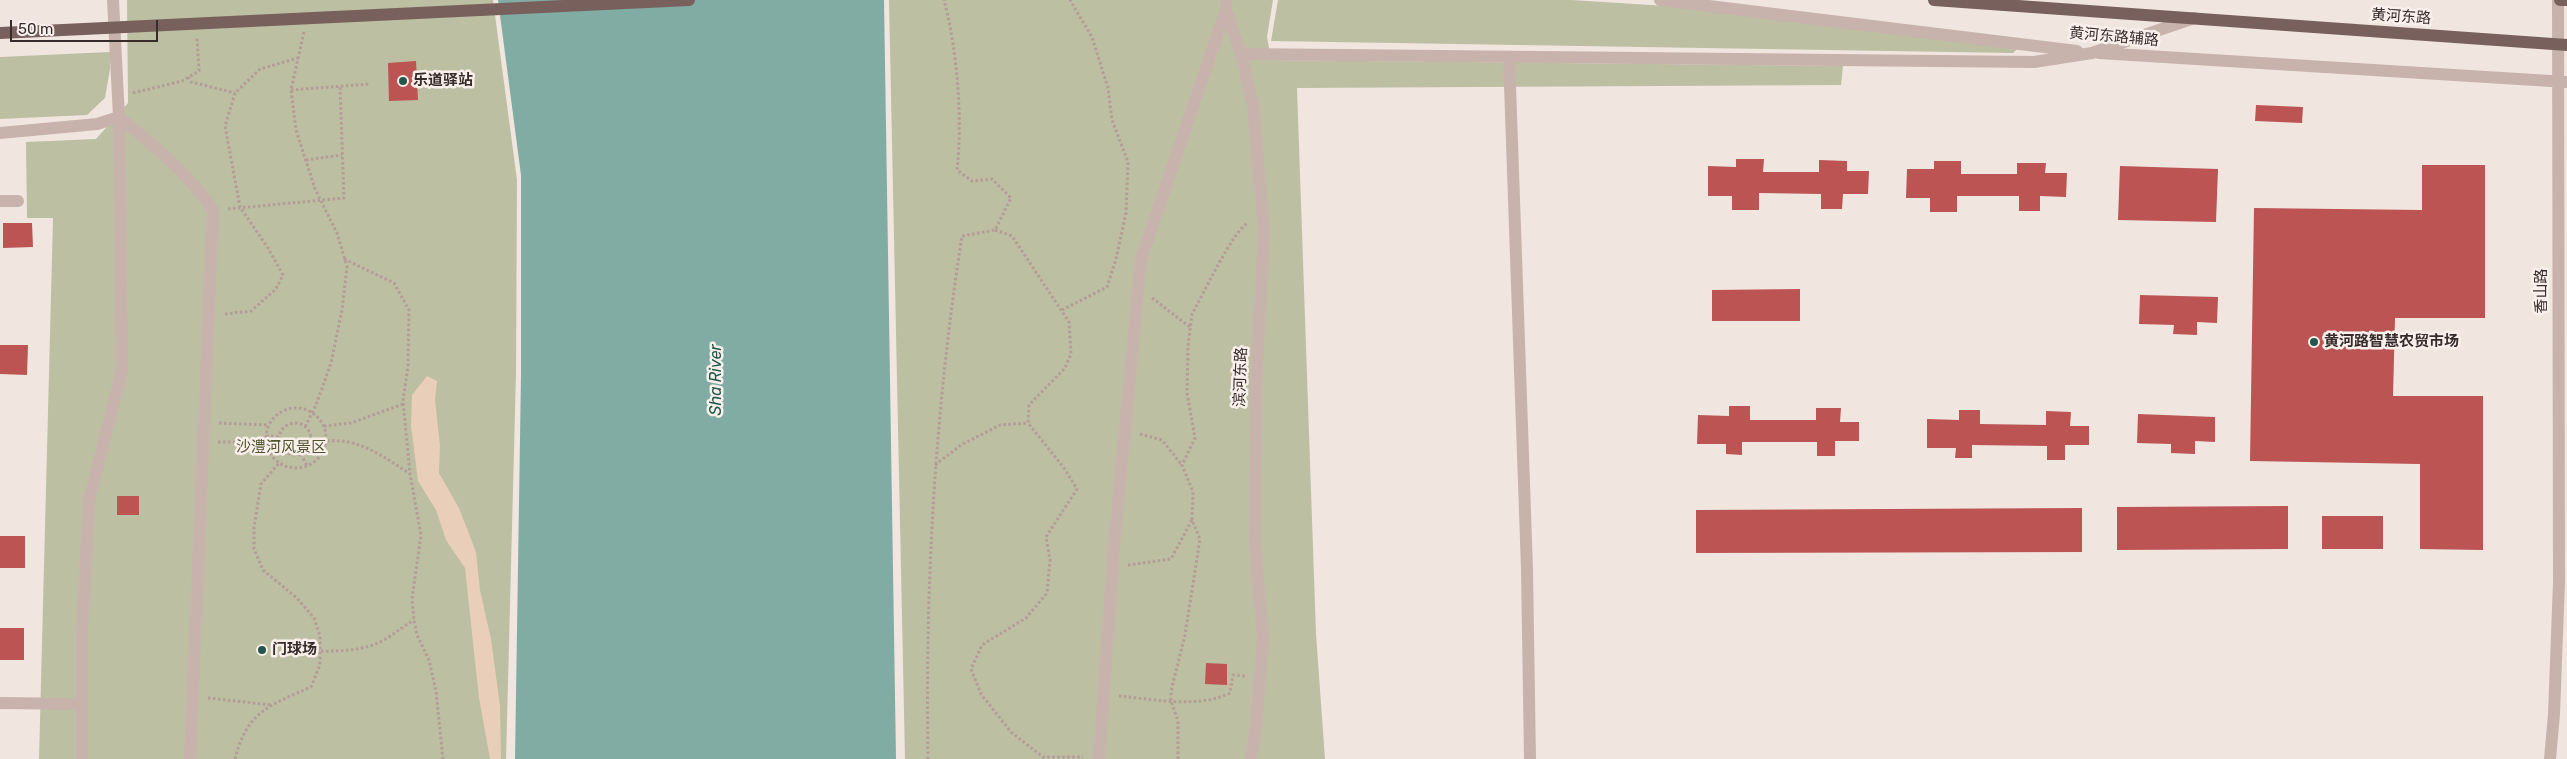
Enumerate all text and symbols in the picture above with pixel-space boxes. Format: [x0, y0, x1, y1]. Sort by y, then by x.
street label: 黄河东路 [2370, 6, 2432, 28]
scale bar [12, 10, 160, 42]
text: 50 m [18, 20, 53, 38]
street label: 黄河东路辅路 [2068, 24, 2160, 50]
place label: 乐道驿站 [413, 72, 473, 90]
marker: 乐道驿站 [397, 75, 409, 87]
street label: 香山路 [2533, 269, 2551, 313]
place label: 黄河路智慧农贸市场 [2324, 333, 2459, 351]
marker: 黄河路智慧农贸市场 [2308, 336, 2320, 348]
water label: Sha River [706, 345, 726, 415]
street label: 滨河东路 [1231, 347, 1251, 407]
park label: 沙澧河风景区 [236, 439, 326, 457]
place label: 门球场 [272, 641, 317, 659]
marker: 门球场 [256, 644, 268, 656]

